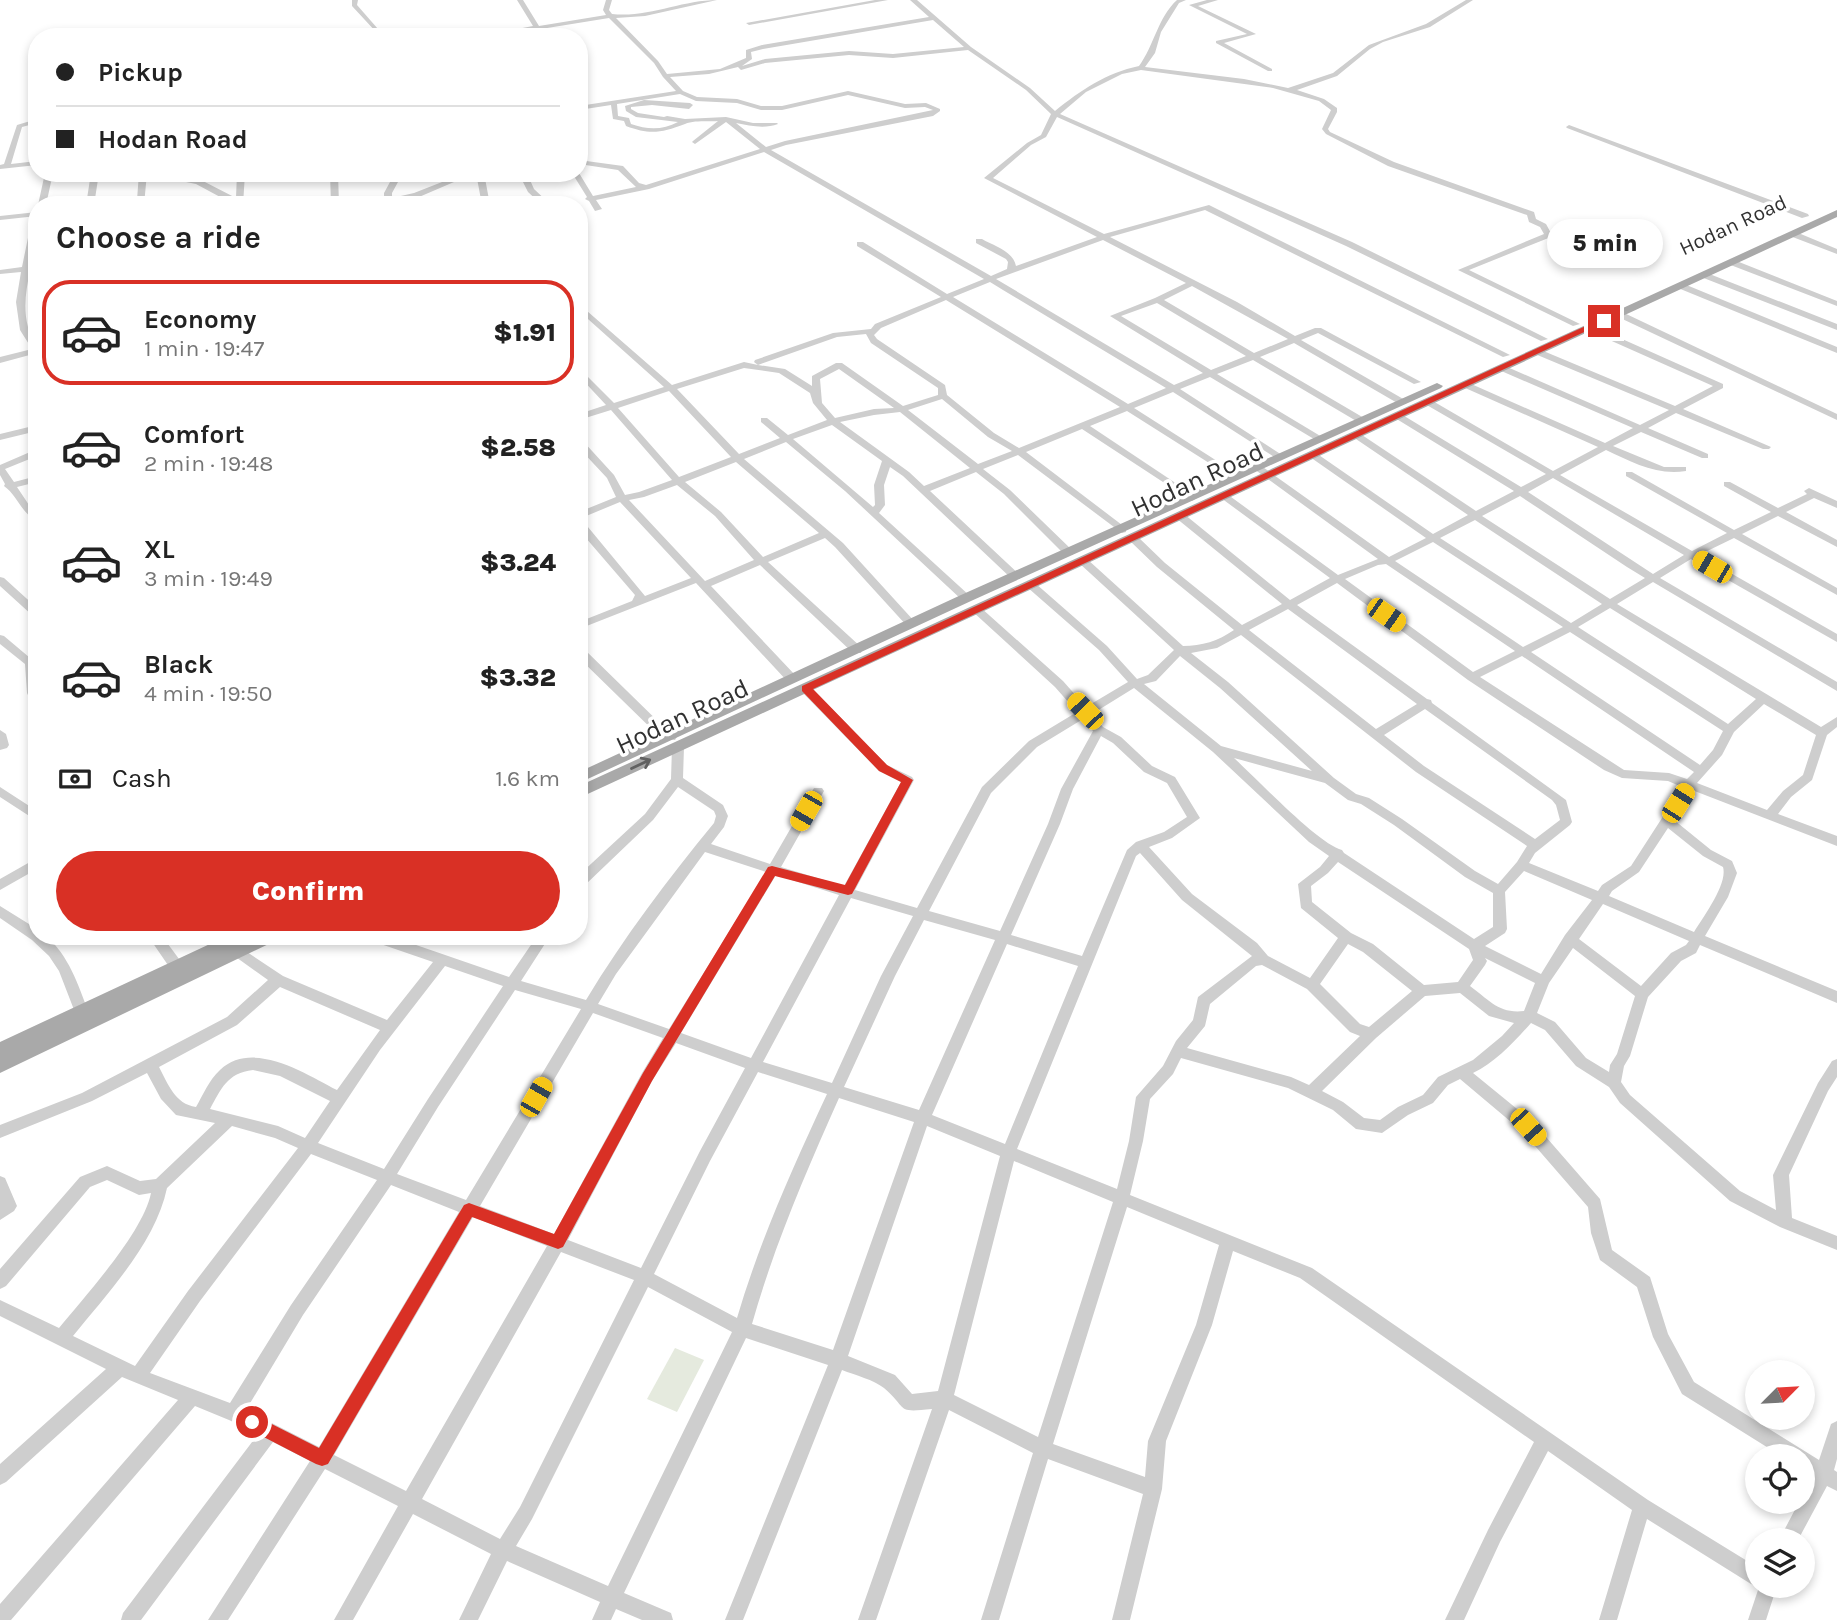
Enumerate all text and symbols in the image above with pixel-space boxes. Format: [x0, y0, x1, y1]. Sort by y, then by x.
text: Pickup [98, 57, 183, 88]
text: Hodan Road [98, 124, 248, 155]
street label: Hodan Road [1676, 190, 1790, 260]
text: Choose a ride [56, 219, 261, 256]
callout: 5 min [1546, 219, 1662, 268]
text: 5 min [1572, 230, 1638, 257]
icon: car [60, 301, 123, 364]
text: Economy [144, 304, 256, 335]
route end [1588, 305, 1620, 337]
text: $1.91 [493, 317, 556, 348]
text: 1 min · 19:47 [144, 335, 264, 362]
icon: car [60, 416, 123, 479]
text: Comfort [144, 419, 245, 450]
text: $2.58 [480, 432, 556, 463]
street label: Hodan Road [1126, 435, 1269, 524]
text: 2 min · 19:48 [144, 450, 273, 477]
icon: car [60, 531, 123, 594]
text: XL [144, 534, 175, 565]
text: $3.24 [480, 547, 556, 578]
car [1689, 547, 1736, 587]
text: 3 min · 19:49 [144, 565, 273, 592]
car [1363, 594, 1410, 636]
icon: car [60, 646, 123, 709]
text: Black [144, 649, 213, 680]
text: $3.32 [479, 662, 556, 693]
street label: Hodan Road [611, 672, 754, 761]
text: 4 min · 19:50 [144, 680, 272, 707]
car [1063, 689, 1108, 733]
one-way arrow [630, 757, 651, 770]
icon: cash [56, 760, 94, 798]
text: Cash [112, 763, 172, 794]
text: 1.6 km [495, 765, 560, 792]
car [1658, 780, 1699, 826]
car [787, 788, 826, 834]
button: Confirm [56, 851, 560, 931]
car [517, 1074, 556, 1120]
car [1507, 1104, 1550, 1150]
north arrow [1745, 1360, 1815, 1430]
map controls [1745, 1360, 1815, 1598]
route start [236, 1406, 268, 1438]
button: locate [1745, 1444, 1815, 1514]
button: layers [1745, 1528, 1815, 1598]

